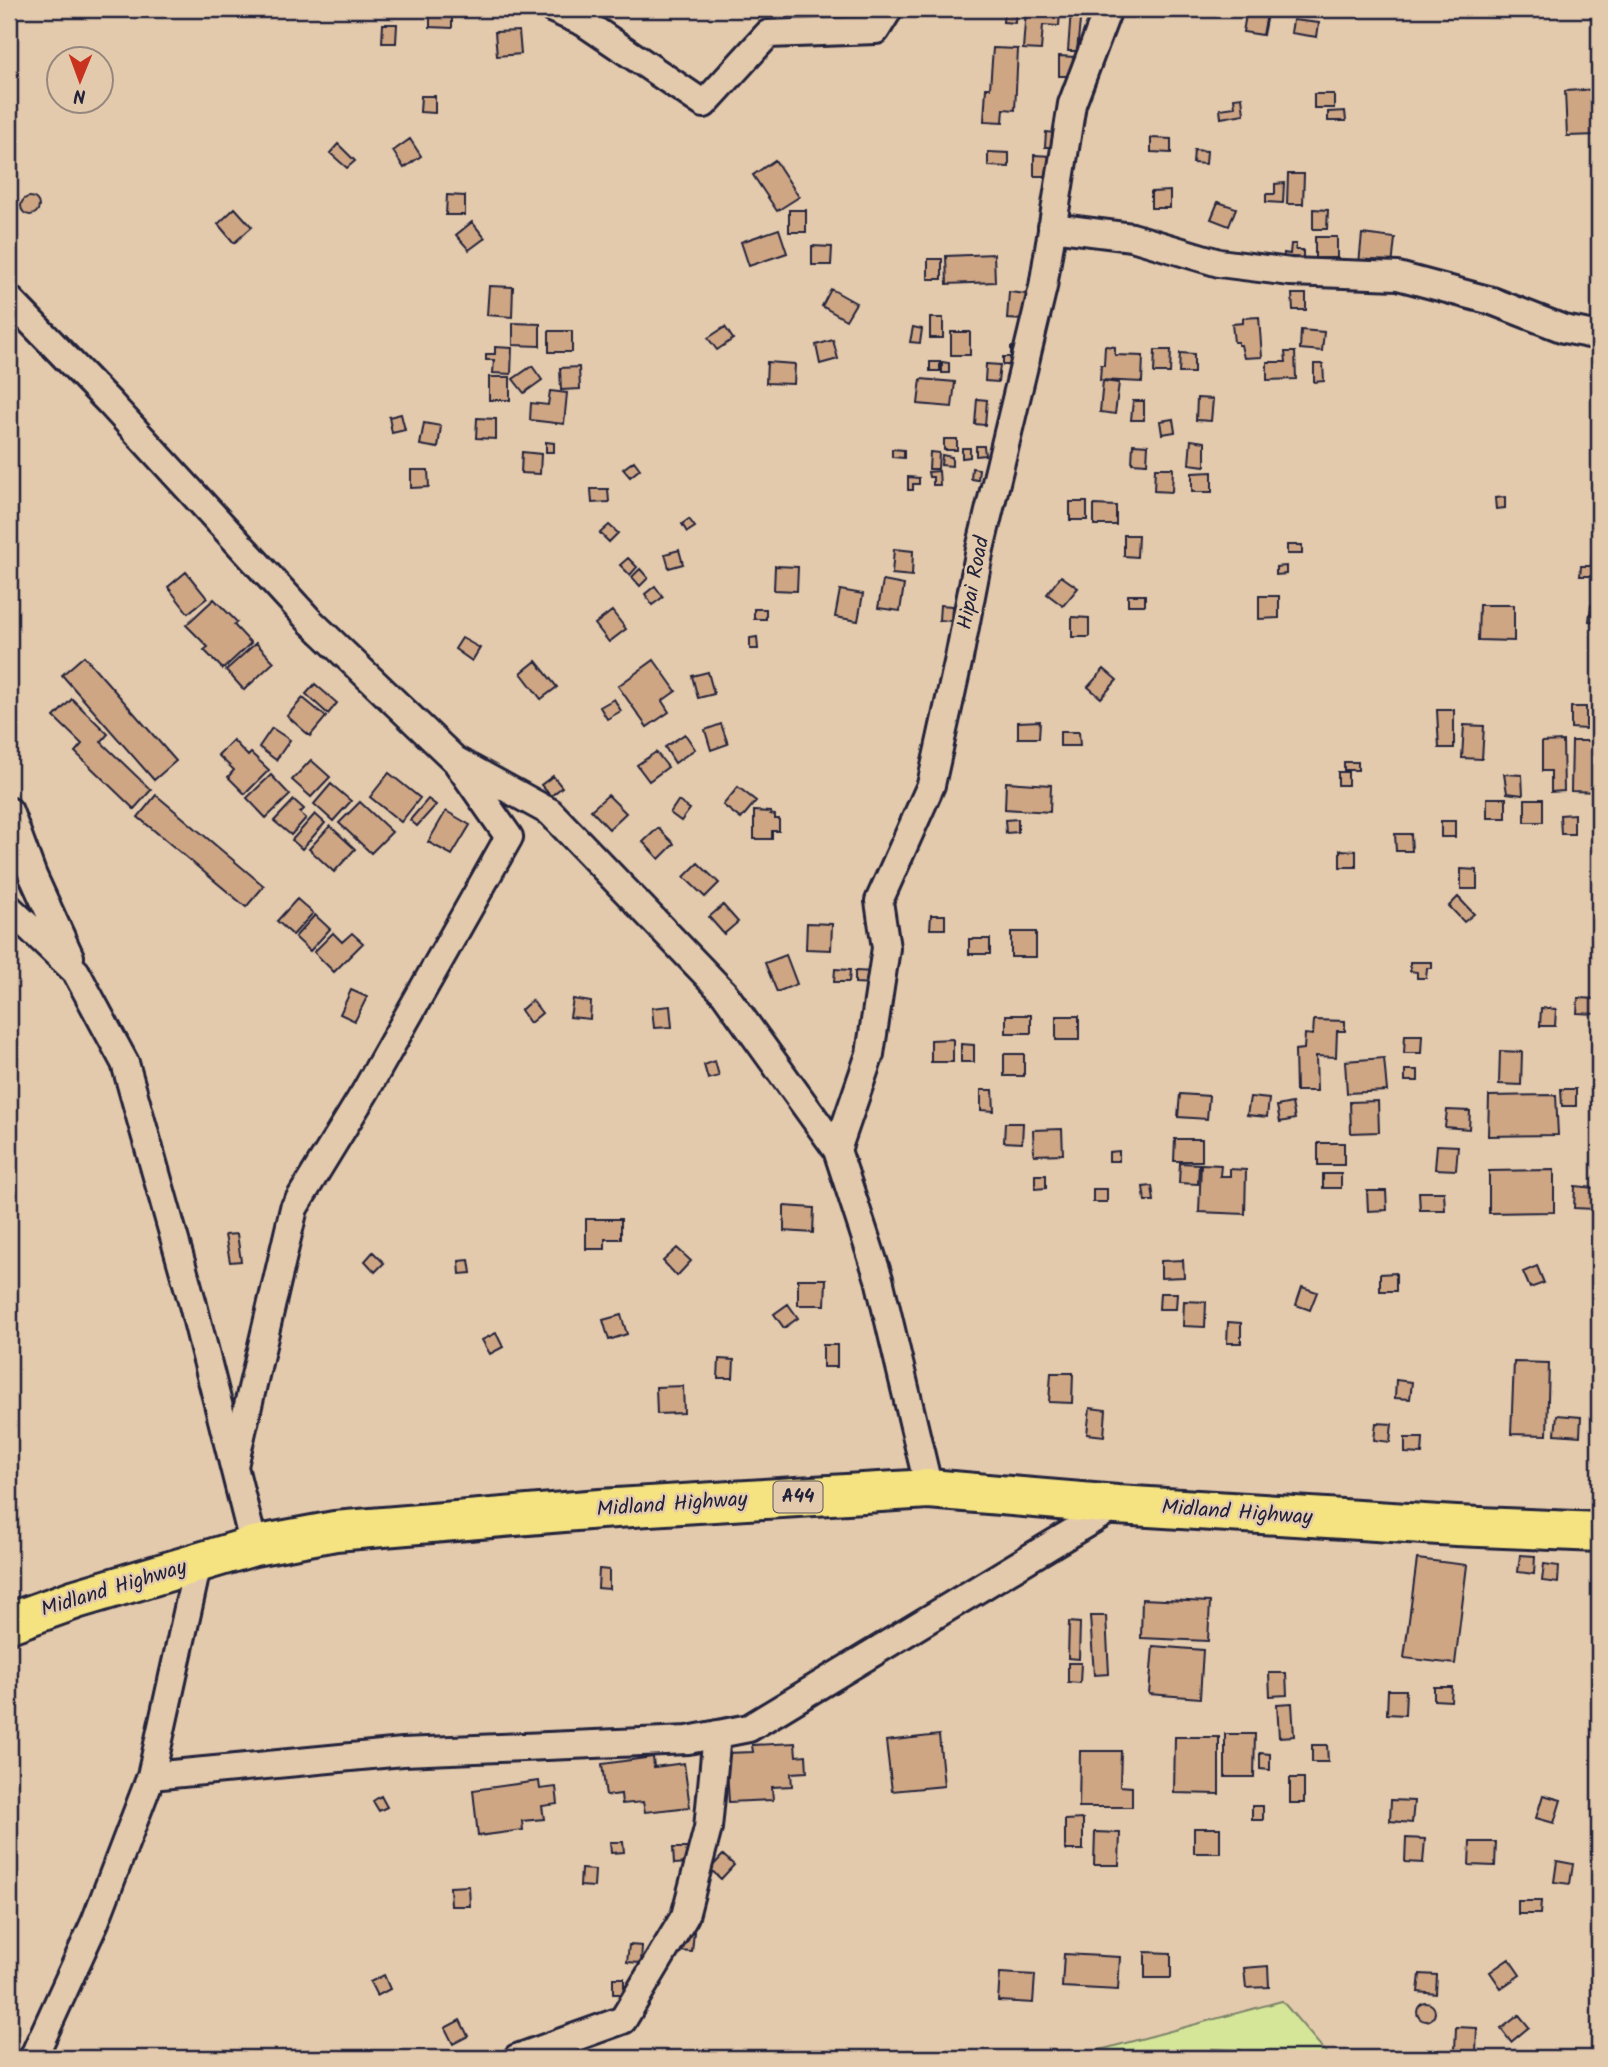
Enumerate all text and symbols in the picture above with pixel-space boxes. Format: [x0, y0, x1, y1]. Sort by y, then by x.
north arrow [46, 46, 116, 116]
text: N [73, 80, 86, 110]
street label: Hipai Road [949, 533, 999, 633]
road number: A44 [774, 1482, 822, 1512]
street label: Midland Highway [595, 1483, 749, 1527]
street label: Midland Highway [1160, 1491, 1314, 1535]
street label: Midland Highway [37, 1551, 191, 1627]

